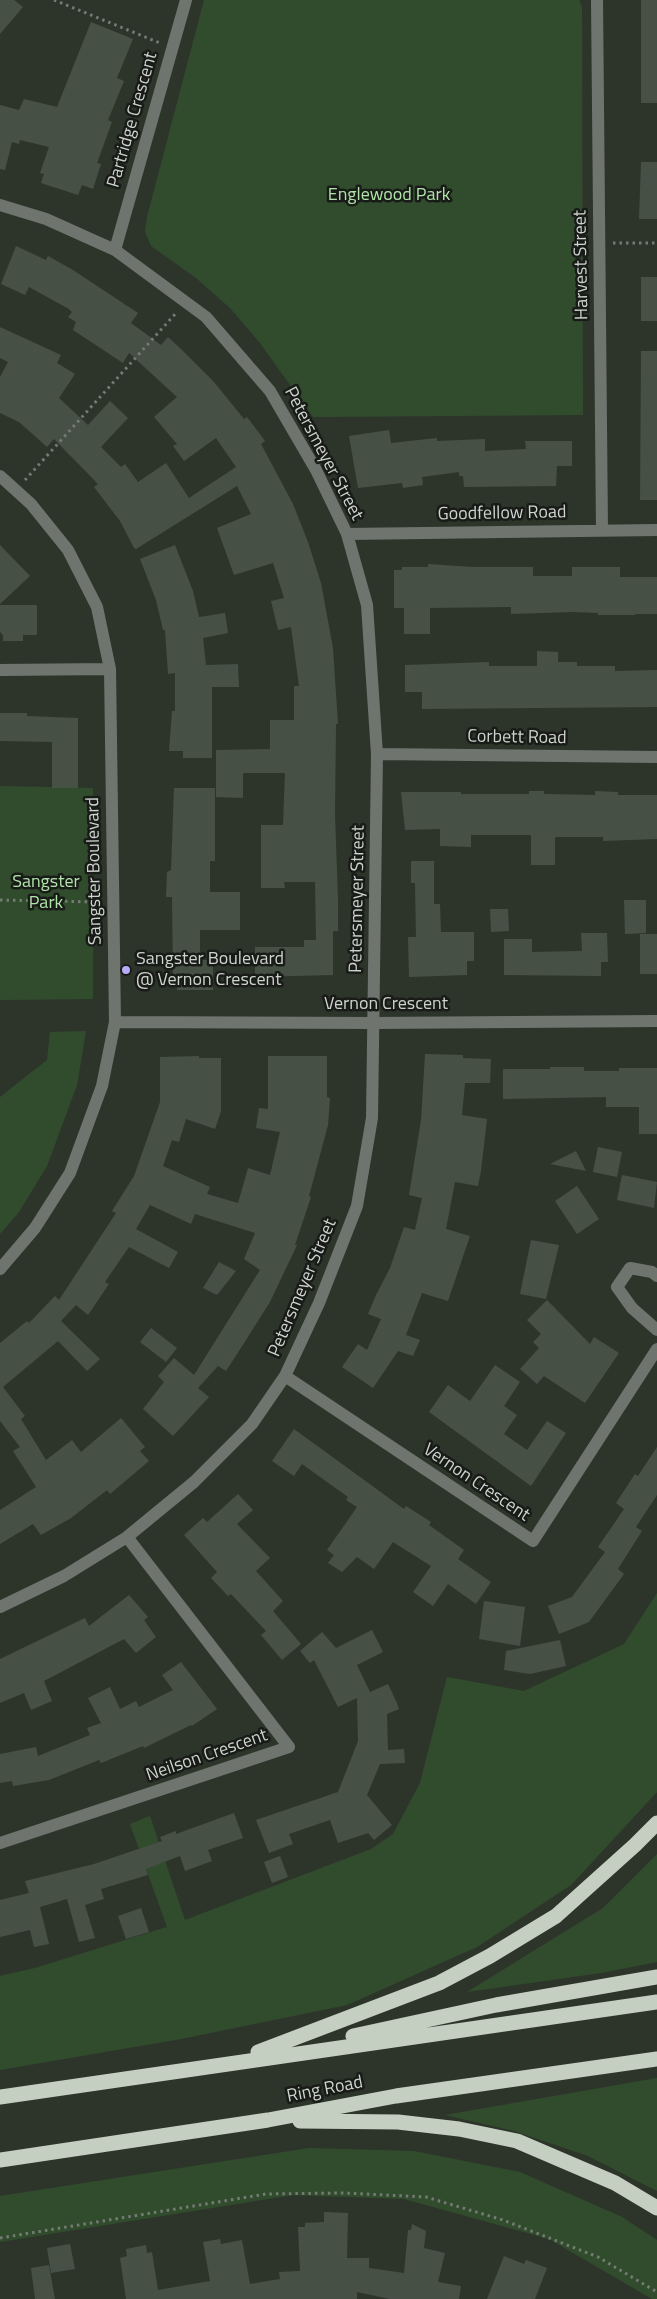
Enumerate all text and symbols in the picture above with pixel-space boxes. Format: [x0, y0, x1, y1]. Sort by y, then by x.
street label: Partridge Crescent [103, 50, 163, 190]
park label: Englewood Park [328, 185, 450, 207]
street label: Harvest Street [570, 210, 594, 320]
street label: Petersmeyer Street [279, 384, 367, 524]
street label: Goodfellow Road [437, 502, 567, 526]
street label: Corbett Road [467, 726, 567, 750]
street label: Sangster Boulevard [83, 797, 107, 945]
street label: Petersmeyer Street [346, 825, 370, 973]
park label: Sangster Park [12, 872, 80, 914]
place label: Sangster Boulevard @ Vernon Crescent [136, 949, 284, 992]
marker: Sangster Boulevard @ Vernon Crescent [120, 964, 132, 976]
street label: Vernon Crescent [324, 994, 448, 1016]
street label: Petersmeyer Street [264, 1216, 342, 1360]
street label: Vernon Crescent [419, 1439, 533, 1527]
street label: Neilson Crescent [144, 1725, 270, 1787]
street label: Ring Road [285, 2072, 365, 2108]

